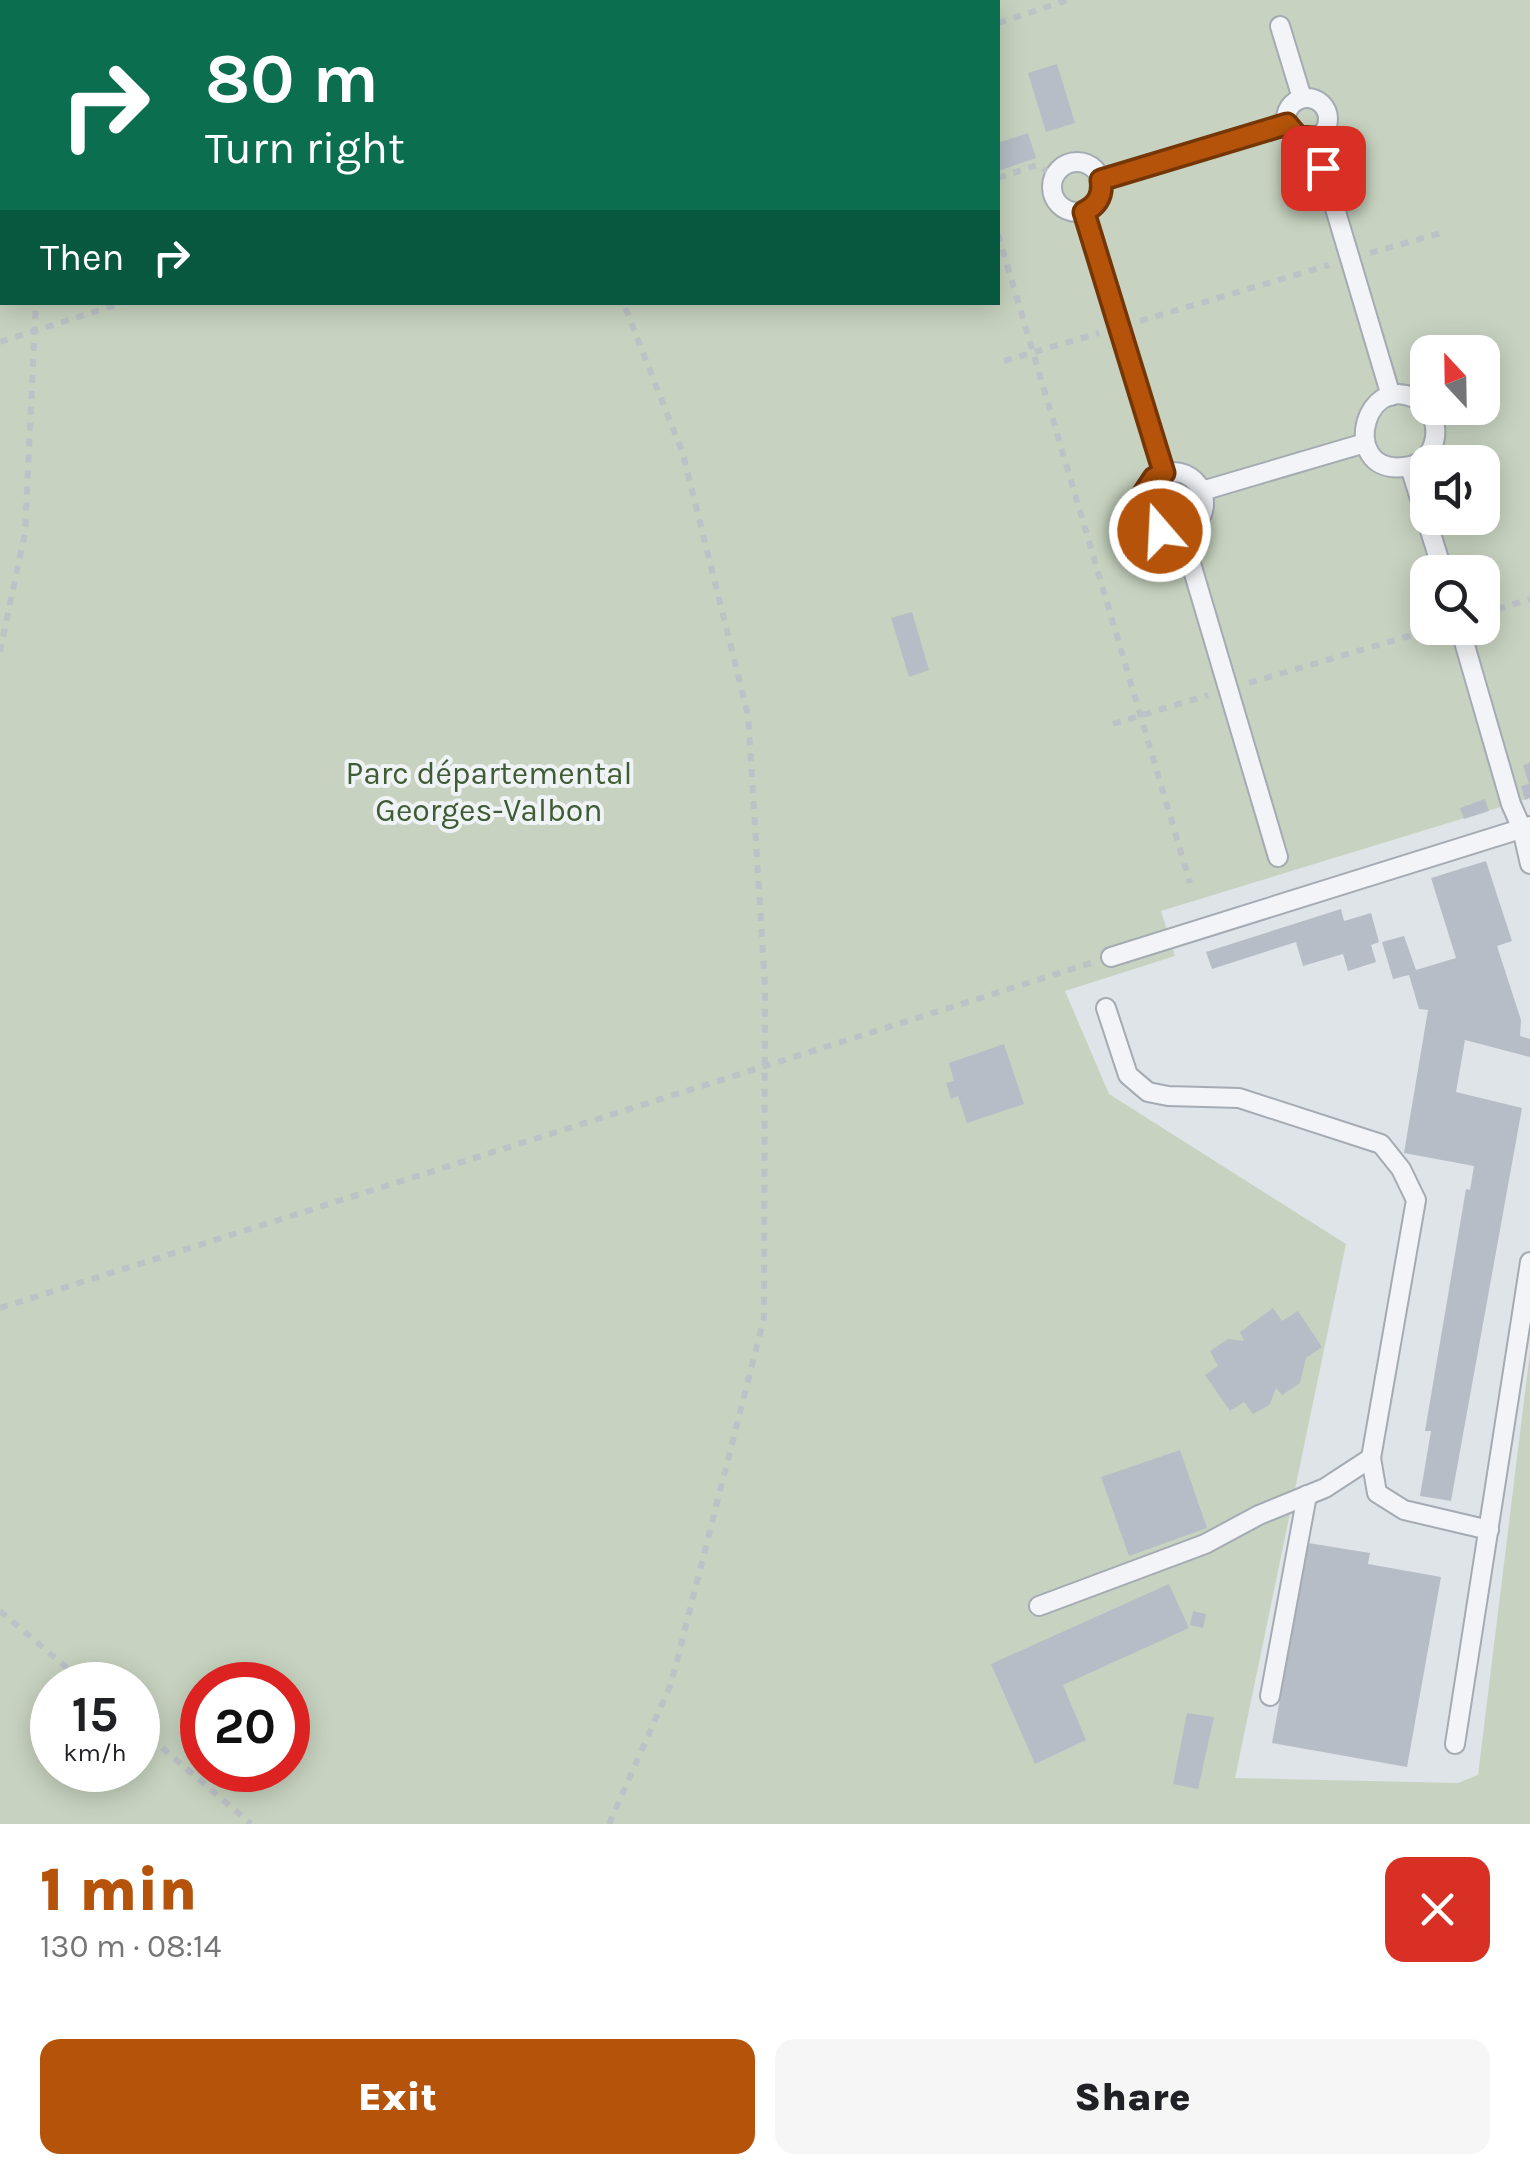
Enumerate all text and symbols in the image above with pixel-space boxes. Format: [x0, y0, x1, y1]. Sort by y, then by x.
text: 80 m [205, 38, 379, 120]
icon: right [40, 40, 170, 170]
text: Turn right [205, 122, 405, 174]
pin [1281, 126, 1366, 211]
icon: arrive [1296, 141, 1351, 196]
icon: right [144, 230, 199, 285]
text: Then [40, 235, 124, 280]
north arrow [1410, 335, 1500, 425]
map controls [1410, 335, 1500, 645]
button: sound [1410, 445, 1500, 535]
position arrow [1108, 479, 1212, 583]
button: search [1410, 555, 1500, 645]
park label: Parc départemental Georges-Valbon [345, 755, 633, 829]
speed limit sign: 20 [180, 1662, 310, 1792]
text: 15 [72, 1685, 118, 1744]
text: km/h [63, 1738, 127, 1767]
text: 1 min [40, 1855, 197, 1925]
button: close [1385, 1857, 1490, 1962]
text: 130 m · 08:14 [40, 1928, 221, 1965]
button: Exit [40, 2039, 755, 2154]
button: Share [775, 2039, 1490, 2154]

